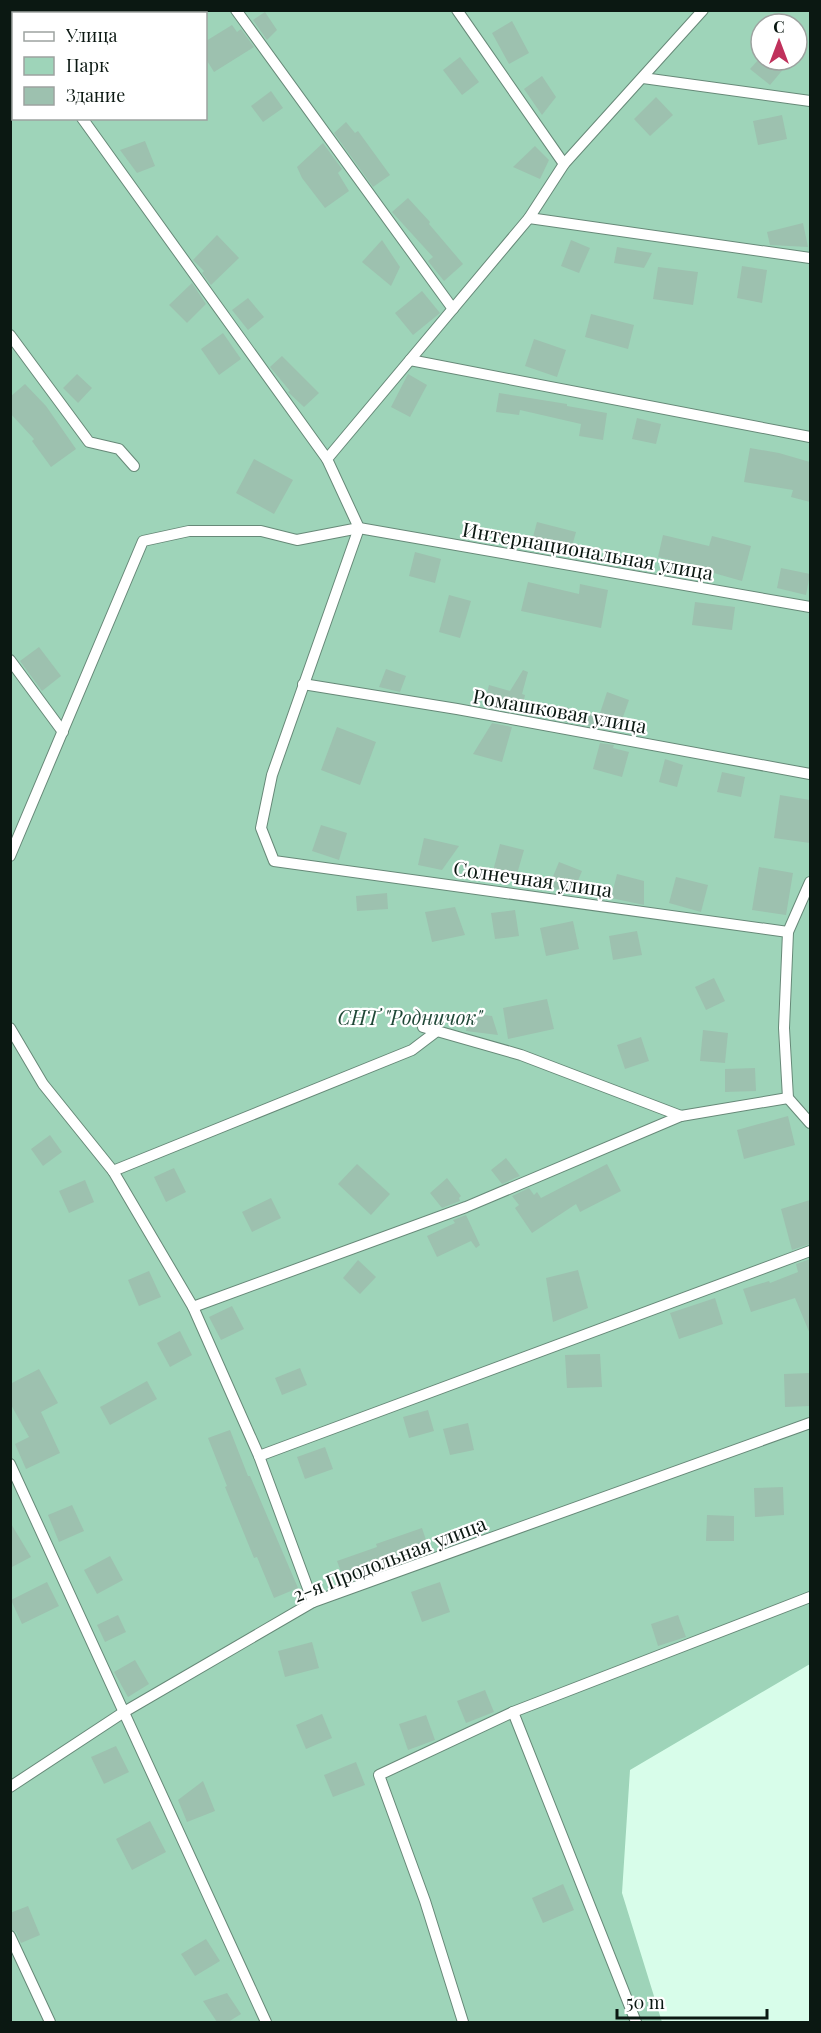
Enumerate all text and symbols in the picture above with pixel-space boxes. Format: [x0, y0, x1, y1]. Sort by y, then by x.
legend [12, 12, 207, 120]
north arrow [749, 12, 809, 72]
text: С [773, 16, 785, 37]
text: Улица [65, 23, 117, 47]
text: Парк [66, 53, 109, 77]
text: Здание [66, 83, 125, 107]
street label: Интернациональная улица [460, 515, 716, 585]
street label: Ромашковая улица [471, 681, 649, 739]
street label: Солнечная улица [452, 853, 614, 903]
park label: СНТ "Родничок" [338, 1003, 483, 1030]
street label: 2-я Продольная улица [288, 1509, 490, 1607]
scale bar [617, 1982, 767, 2020]
text: 50 m [626, 1990, 665, 2014]

